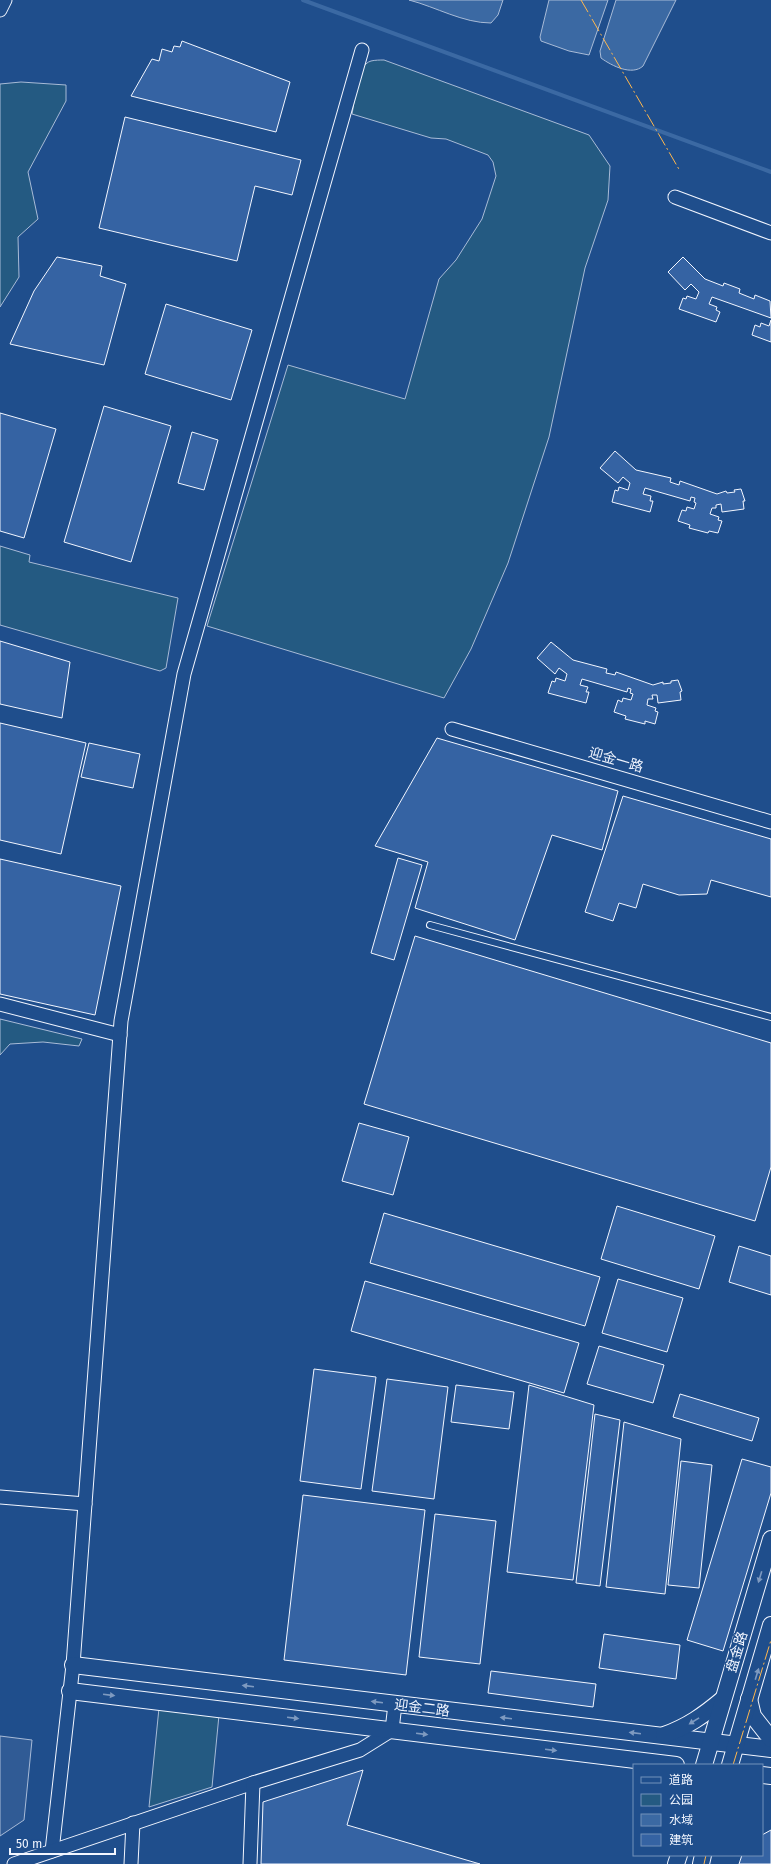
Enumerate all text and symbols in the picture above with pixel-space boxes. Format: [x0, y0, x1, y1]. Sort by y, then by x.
street label: 迎金一路 [587, 744, 645, 776]
one-way arrow [757, 1571, 763, 1583]
street label: 盘金路 [723, 1629, 751, 1675]
one-way arrow [754, 1668, 760, 1680]
one-way arrow [242, 1683, 254, 1690]
one-way arrow [103, 1692, 115, 1699]
street label: 迎金二路 [393, 1696, 451, 1720]
one-way arrow [371, 1699, 383, 1705]
one-way arrow [500, 1714, 512, 1721]
one-way arrow [287, 1715, 299, 1721]
one-way arrow [688, 1718, 700, 1725]
one-way arrow [629, 1730, 641, 1736]
one-way arrow [416, 1731, 428, 1737]
one-way arrow [545, 1747, 558, 1753]
legend [633, 1764, 763, 1856]
text: 道路 [669, 1773, 693, 1787]
text: 公园 [669, 1793, 693, 1807]
text: 水域 [669, 1813, 693, 1827]
scale bar [10, 1830, 115, 1856]
text: 建筑 [669, 1833, 693, 1847]
text: 50 m [16, 1837, 42, 1851]

